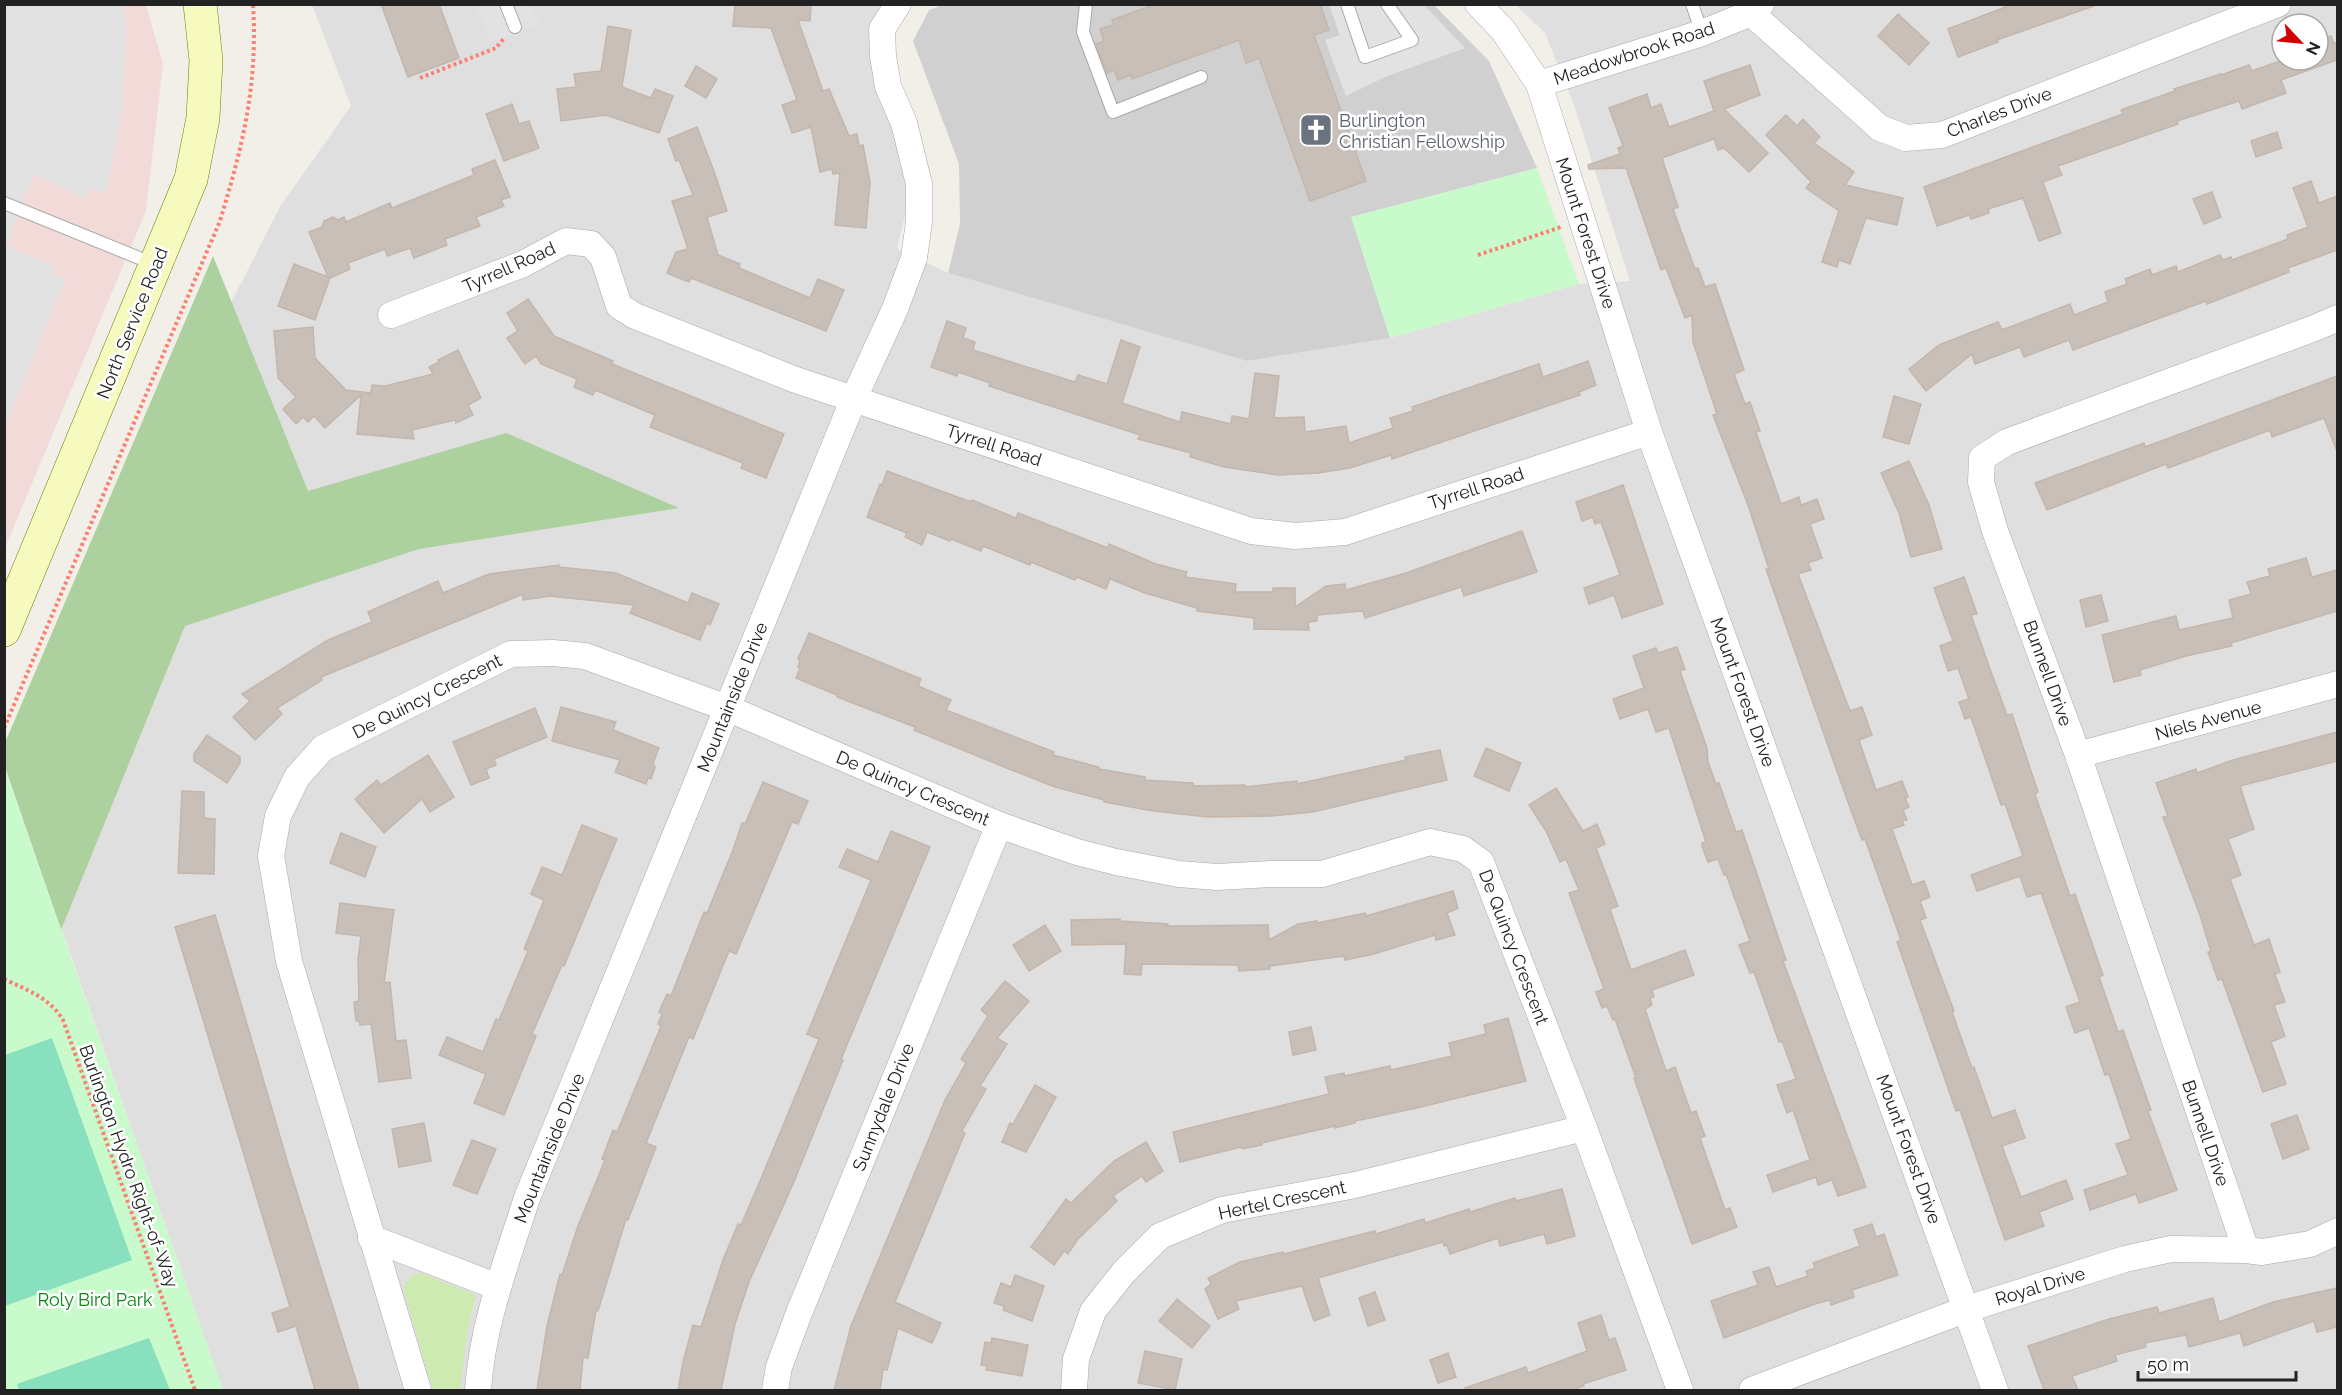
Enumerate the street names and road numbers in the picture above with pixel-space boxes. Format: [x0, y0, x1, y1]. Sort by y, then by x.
street label: Meadowbrook Road [1551, 17, 1717, 89]
street label: Charles Drive [1944, 82, 2055, 142]
street label: Mount Forest Drive [1552, 155, 1620, 312]
street label: Tyrrell Road [459, 237, 559, 297]
street label: North Service Road [92, 244, 172, 402]
street label: Tyrrell Road [944, 420, 1044, 470]
street label: Tyrrell Road [1426, 463, 1526, 513]
street label: Mount Forest Drive [1706, 614, 1780, 770]
street label: Bunnell Drive [2019, 617, 2077, 729]
street label: Mountainside Drive [692, 619, 772, 775]
street label: De Quincy Crescent [349, 649, 505, 743]
street label: Niels Avenue [2153, 696, 2264, 744]
street label: De Quincy Crescent [833, 746, 993, 830]
street label: De Quincy Crescent [1475, 866, 1553, 1028]
street label: Sunnydale Drive [848, 1040, 918, 1174]
street label: Burlington Hydro Right-of-Way [75, 1042, 183, 1291]
street label: Mountainside Drive [509, 1070, 589, 1226]
street label: Mount Forest Drive [1872, 1071, 1946, 1227]
street label: Bunnell Drive [2178, 1077, 2234, 1189]
street label: Hertel Crescent [1216, 1176, 1348, 1224]
street label: Royal Drive [1992, 1262, 2088, 1310]

